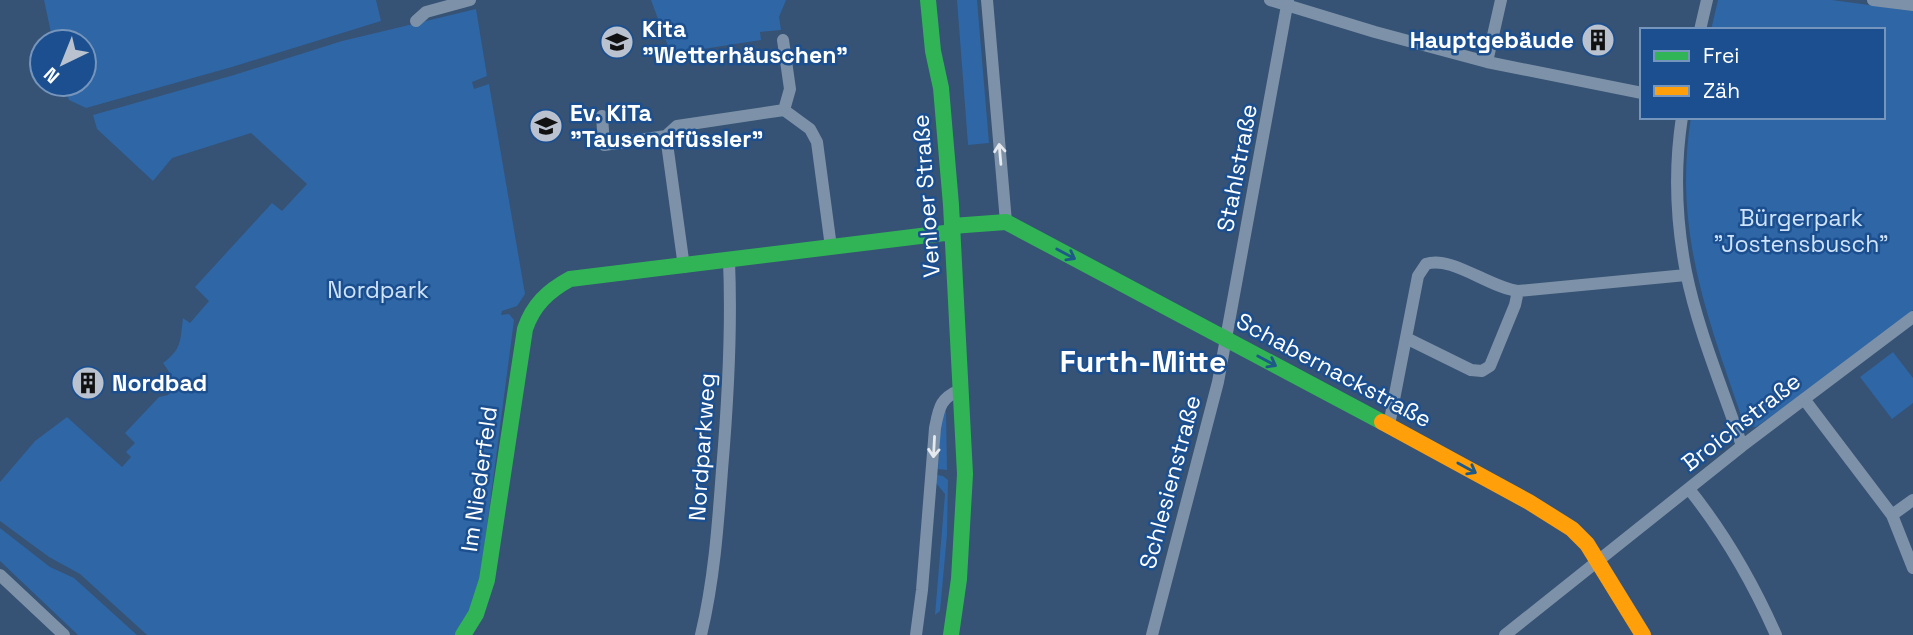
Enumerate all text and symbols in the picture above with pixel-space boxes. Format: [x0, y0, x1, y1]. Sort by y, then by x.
place label: Kita "Wetterhäuschen" [642, 14, 848, 70]
building icon: Hauptgebäude [1579, 21, 1617, 59]
school or university icon: Kita "Wetterhäuschen" [598, 23, 636, 61]
place label: Hauptgebäude [1410, 25, 1574, 55]
north arrow [28, 28, 98, 98]
legend [1640, 28, 1885, 119]
text: Frei [1703, 42, 1739, 69]
text: N [39, 62, 65, 89]
text: Zäh [1703, 77, 1740, 104]
place label: Ev. KiTa "Tausendfüssler" [570, 98, 763, 154]
street label: Stahlstraße [1210, 102, 1264, 234]
school or university icon: Ev. KiTa "Tausendfüssler" [527, 107, 565, 145]
street label: Venloer Straße [905, 113, 947, 279]
one-way arrow [993, 143, 1006, 166]
park label: Bürgerpark "Jostensbusch" [1714, 203, 1888, 259]
one-way arrow [1055, 248, 1076, 261]
park label: Nordpark [327, 275, 429, 305]
street label: Schabernackstraße [1231, 306, 1437, 434]
district label: Furth-Mitte [1060, 342, 1226, 381]
one-way arrow [1256, 354, 1277, 368]
building icon: Nordbad [69, 364, 107, 402]
street label: Broichstraße [1675, 366, 1807, 478]
place label: Nordbad [112, 368, 207, 398]
street label: Nordparkweg [682, 372, 722, 522]
street label: Schlesienstraße [1132, 392, 1208, 572]
street label: Im Niederfeld [454, 404, 504, 554]
one-way arrow [927, 435, 940, 458]
one-way arrow [1457, 461, 1477, 475]

